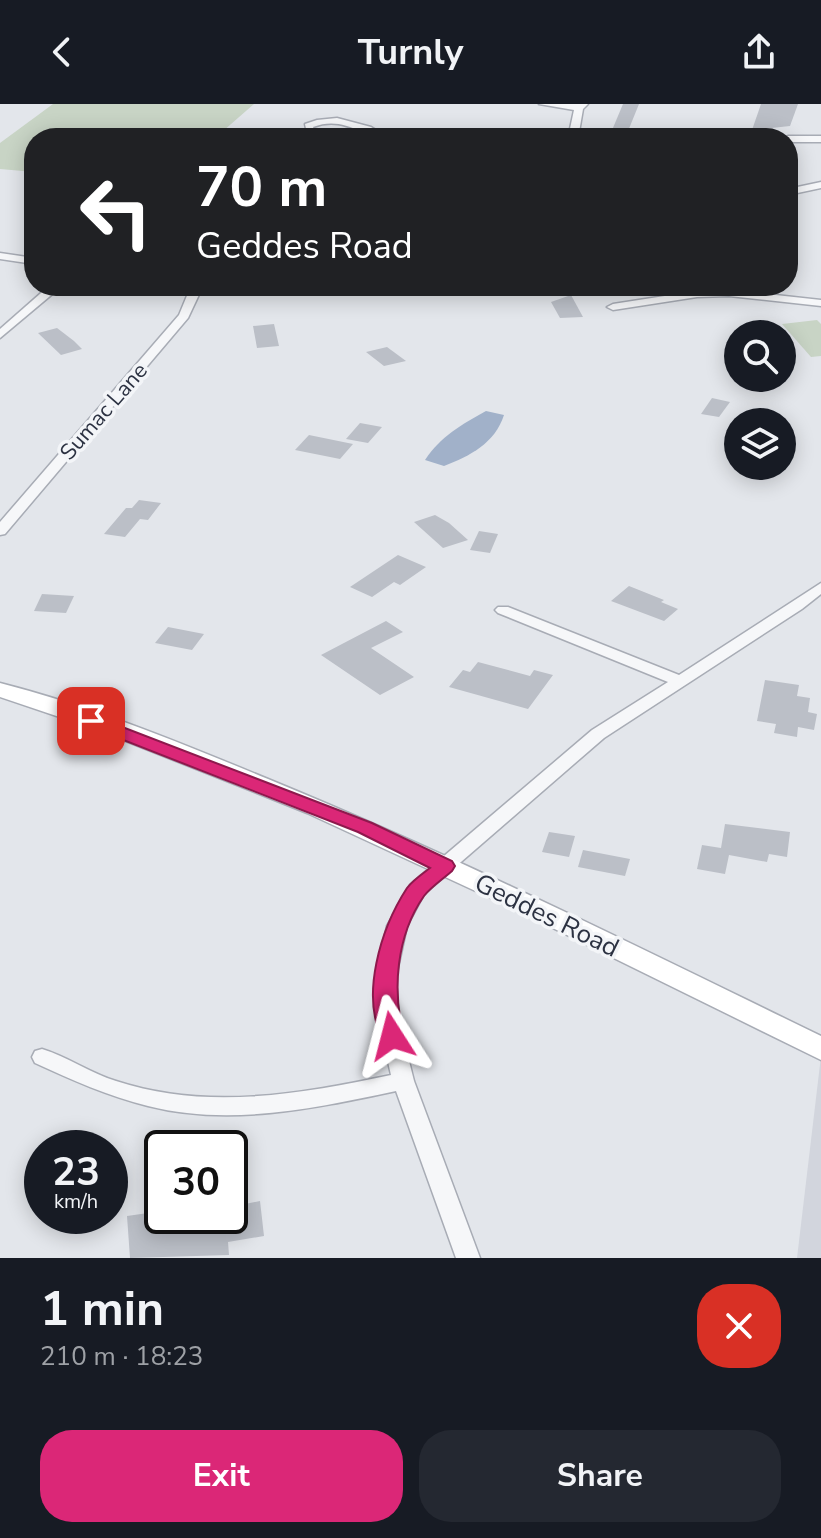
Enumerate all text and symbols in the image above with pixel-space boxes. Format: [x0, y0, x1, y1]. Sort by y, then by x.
text: Turnly [358, 28, 463, 77]
icon: back [40, 30, 84, 74]
icon: share [737, 30, 781, 74]
text: 70 m [196, 149, 327, 226]
icon: left [64, 160, 168, 264]
text: Geddes Road [196, 222, 413, 271]
map controls [724, 320, 796, 480]
button: search [724, 320, 796, 392]
street label: Sumac Lane [53, 357, 154, 467]
button: layers [724, 408, 796, 480]
pin [57, 687, 125, 755]
icon: arrive [69, 699, 113, 743]
street label: Geddes Road [469, 865, 625, 965]
position arrow [350, 994, 434, 1078]
speed limit sign: 30 [144, 1130, 248, 1234]
text: 23 [52, 1145, 100, 1199]
text: km/h [54, 1188, 98, 1215]
text: 1 min [40, 1276, 164, 1342]
button: close [697, 1284, 781, 1368]
text: 210 m · 18:23 [40, 1339, 203, 1374]
button: Exit [40, 1430, 403, 1522]
button: Share [419, 1430, 781, 1522]

